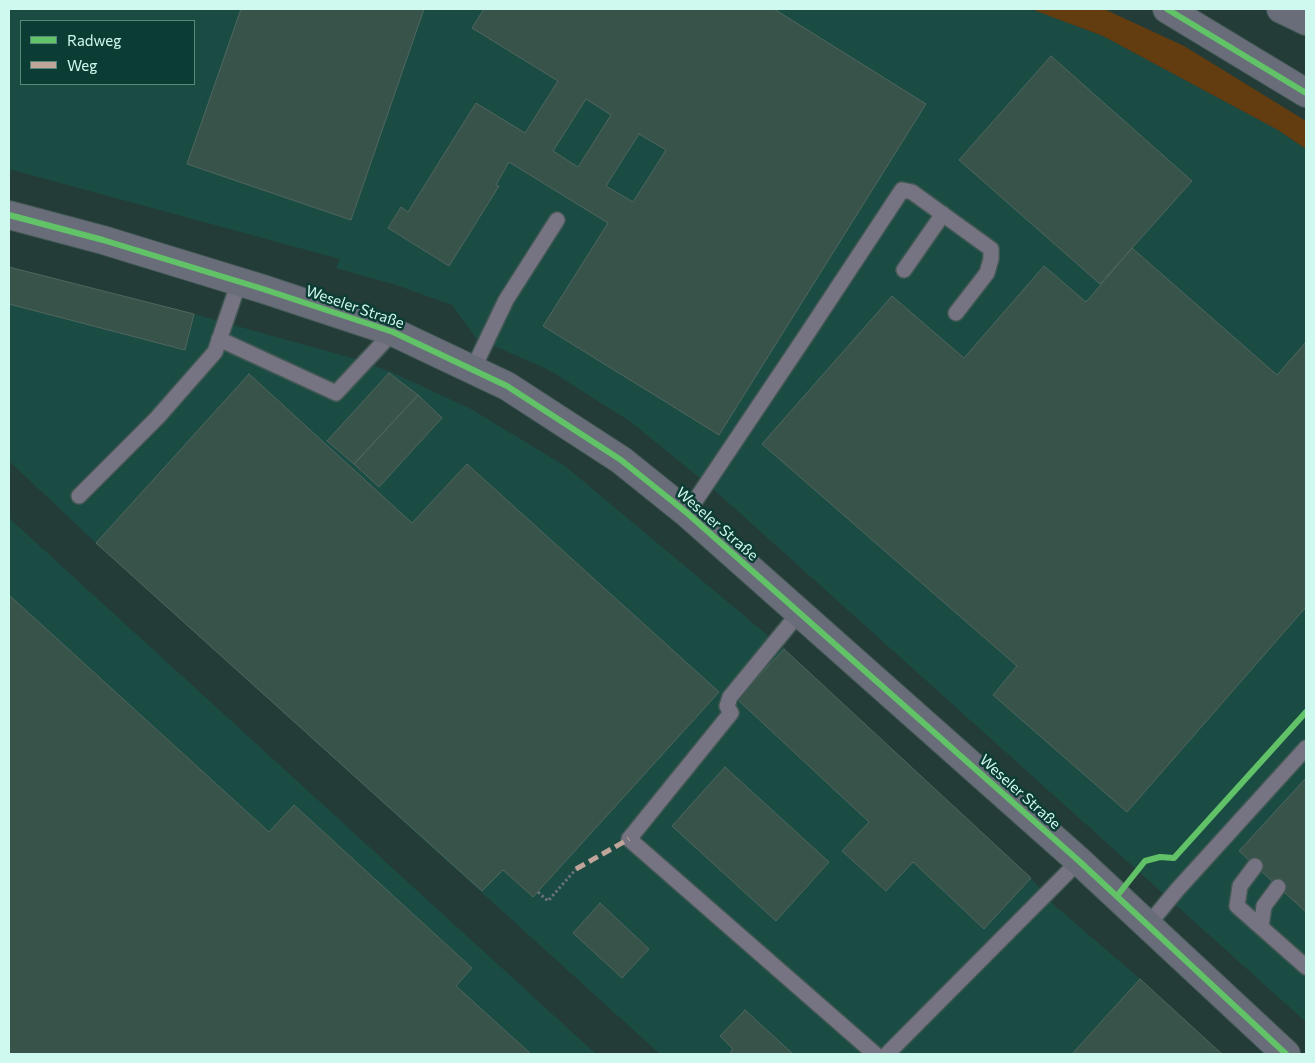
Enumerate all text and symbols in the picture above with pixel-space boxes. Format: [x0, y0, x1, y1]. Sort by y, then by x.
legend [20, 20, 195, 85]
text: Radweg [67, 31, 121, 49]
text: Weg [67, 56, 97, 74]
street label: Weseler Straße [303, 282, 407, 332]
street label: Weseler Straße [672, 483, 762, 565]
street label: Weseler Straße [976, 751, 1064, 833]

